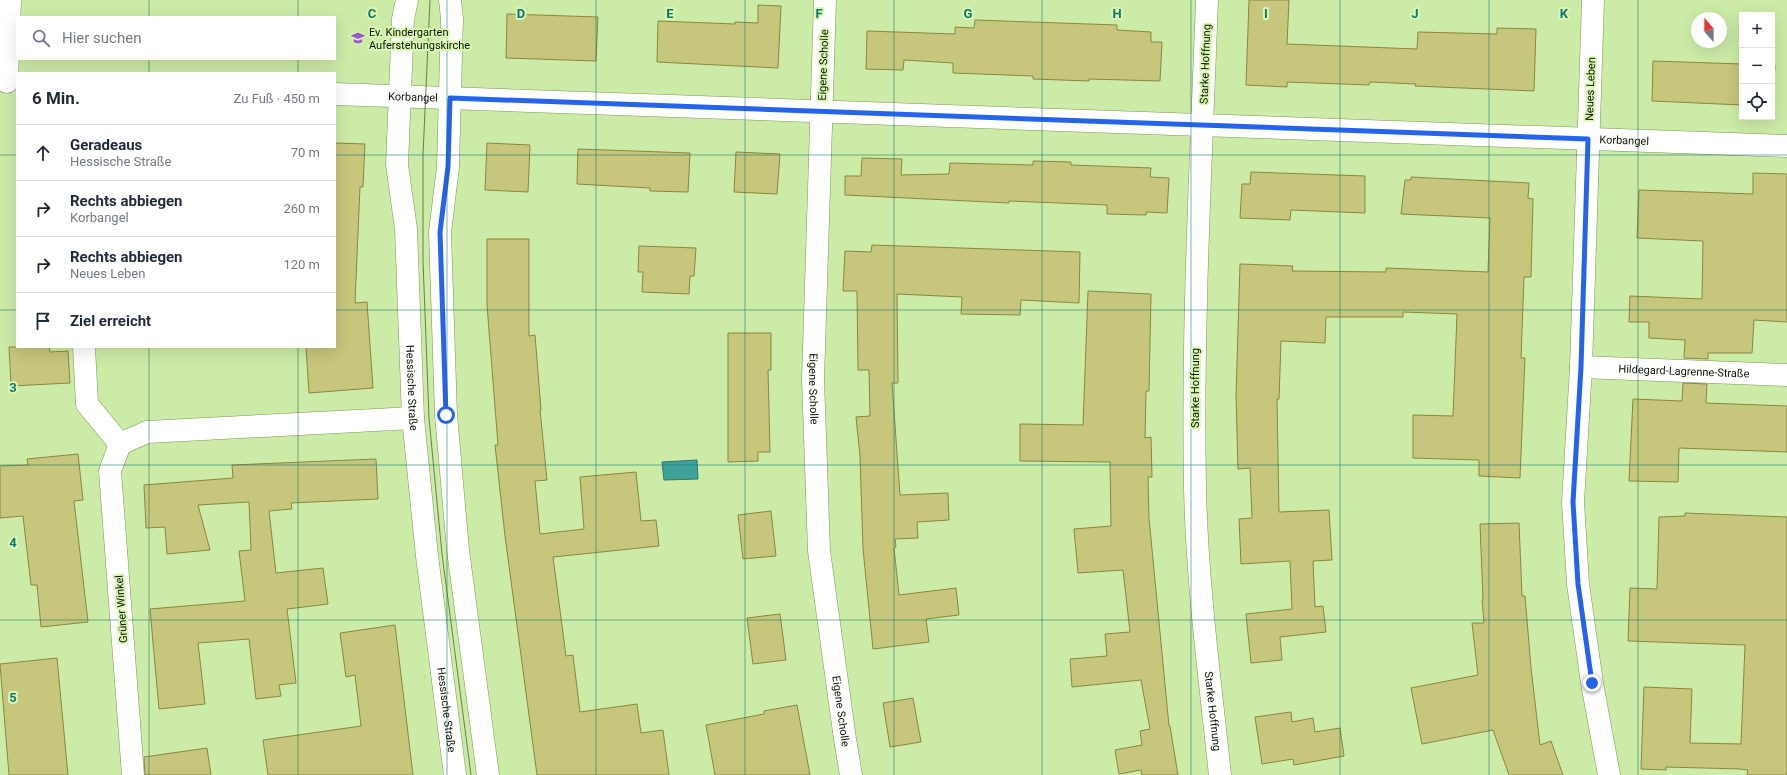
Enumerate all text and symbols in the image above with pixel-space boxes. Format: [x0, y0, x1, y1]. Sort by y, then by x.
text: C [368, 6, 377, 21]
text: D [517, 6, 525, 21]
text: E [666, 6, 674, 21]
text: F [815, 6, 823, 21]
text: G [964, 6, 973, 21]
text: H [1112, 6, 1122, 21]
text: I [1264, 6, 1268, 21]
text: J [1411, 6, 1419, 21]
text: K [1560, 6, 1569, 21]
north arrow [1691, 12, 1727, 48]
map controls [1739, 12, 1775, 120]
button: + [1739, 12, 1775, 48]
search box [16, 16, 336, 60]
street label: Starke Hoffnung [1198, 24, 1213, 104]
place label: Ev. Kindergarten Auferstehungskirche [369, 26, 470, 52]
icon: search [30, 27, 52, 49]
text: Hier suchen [62, 29, 141, 47]
street label: Eigene Scholle [816, 29, 831, 101]
school or university icon: Ev. Kindergarten Auferstehungskirche [350, 30, 366, 46]
button: − [1739, 48, 1775, 84]
street label: Neues Leben [1583, 57, 1598, 121]
button: locate [1739, 84, 1775, 120]
text: 6 Min. [32, 88, 80, 108]
street label: Korbangel [388, 90, 438, 105]
text: Zu Fuß · 450 m [234, 91, 320, 106]
street label: Korbangel [1599, 133, 1649, 148]
text: Geradeaus [70, 136, 142, 154]
icon: ahead [32, 142, 54, 164]
text: 70 m [291, 145, 320, 160]
text: Hessische Straße [70, 154, 171, 169]
text: Rechts abbiegen [70, 192, 183, 210]
icon: right [32, 198, 54, 220]
text: 260 m [283, 201, 320, 216]
text: Korbangel [70, 210, 129, 225]
text: Rechts abbiegen [70, 248, 183, 266]
icon: right [32, 254, 54, 276]
text: 120 m [283, 257, 320, 272]
text: Neues Leben [70, 266, 145, 281]
icon: arrive [32, 310, 54, 332]
text: Ziel erreicht [70, 312, 151, 330]
street label: Hessische Straße [403, 345, 420, 431]
street label: Starke Hoffnung [1189, 348, 1202, 428]
street label: Eigene Scholle [806, 353, 821, 425]
street label: Hildegard-Lagrenne-Straße [1618, 362, 1750, 381]
text: 3 [9, 380, 17, 395]
route start [437, 406, 455, 424]
text: 4 [9, 535, 17, 550]
street label: Grüner Winkel [113, 575, 130, 643]
street label: Hessische Straße [434, 666, 458, 753]
street label: Starke Hoffnung [1202, 671, 1223, 752]
route end [1583, 674, 1601, 692]
street label: Eigene Scholle [829, 675, 852, 748]
text: 5 [9, 690, 17, 705]

